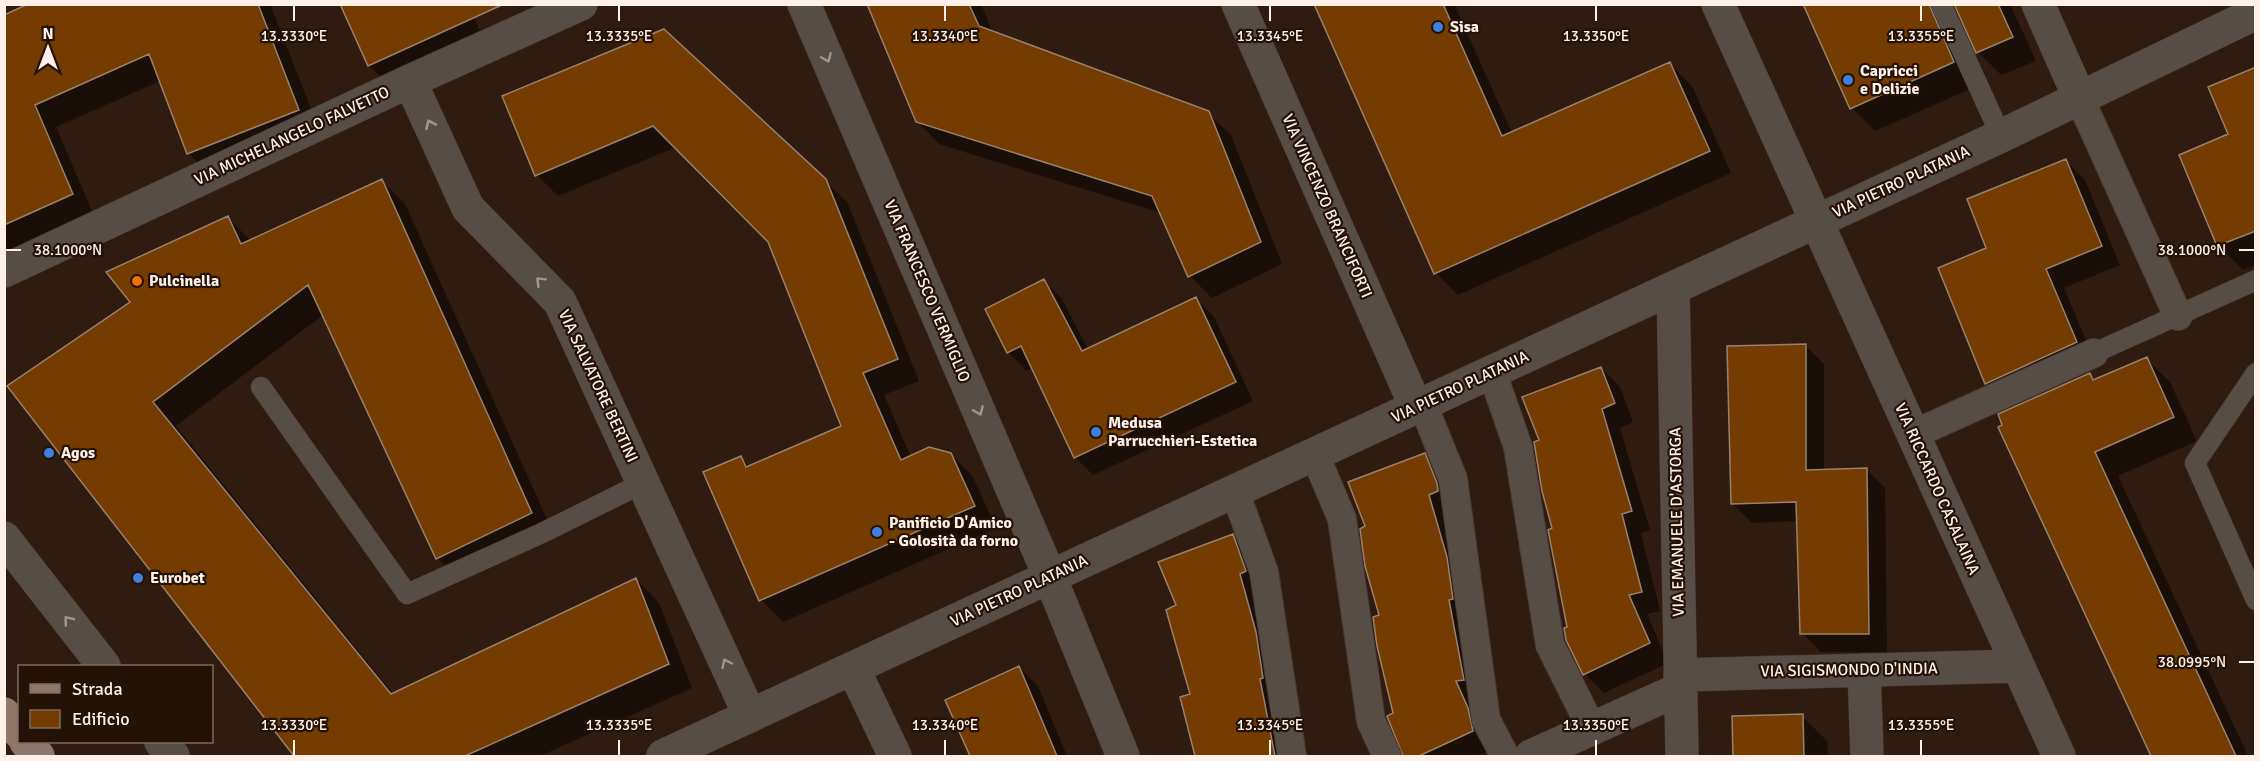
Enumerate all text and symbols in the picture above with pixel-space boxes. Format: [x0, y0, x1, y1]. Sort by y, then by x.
place label: Sisa [1450, 17, 1479, 37]
north arrow [18, 18, 78, 78]
marker: Sisa [1431, 20, 1445, 34]
text: N [42, 24, 54, 44]
text: 13.3330°E [261, 27, 327, 45]
text: 13.3335°E [586, 27, 652, 45]
text: 13.3340°E [912, 27, 978, 45]
text: 13.3345°E [1237, 27, 1303, 45]
text: 13.3350°E [1563, 27, 1629, 45]
text: 13.3355°E [1888, 27, 1954, 45]
one-way arrow [820, 52, 832, 63]
place label: Capricci e Delizie [1860, 61, 1920, 99]
marker: Capricci e Delizie [1841, 73, 1855, 87]
street label: VIA MICHELANGELO FALVETTO [191, 82, 393, 190]
street label: VIA VINCENZO BRANCIFORTI [1277, 111, 1377, 301]
one-way arrow [425, 119, 437, 130]
street label: VIA PIETRO PLATANIA [1829, 141, 1973, 223]
street label: VIA FRANCESCO VERMIGLIO [879, 197, 975, 385]
text: 38.1000°N [34, 241, 102, 259]
text: 38.1000°N [2158, 241, 2226, 259]
place label: Pulcinella [149, 271, 219, 291]
marker: Pulcinella [130, 274, 144, 288]
one-way arrow [536, 278, 547, 288]
street label: VIA SALVATORE BERTINI [554, 306, 642, 466]
street label: VIA PIETRO PLATANIA [1388, 346, 1532, 428]
street label: VIA RICCARDO CASALAINA [1890, 400, 1984, 578]
one-way arrow [972, 405, 984, 416]
place label: Medusa Parrucchieri-Estetica [1108, 413, 1257, 451]
marker: Medusa Parrucchieri-Estetica [1089, 425, 1103, 439]
street label: VIA EMANUELE D'ASTORGA [1665, 427, 1689, 617]
place label: Agos [61, 443, 95, 463]
marker: Agos [42, 446, 56, 460]
place label: Panificio D'Amico - Golosità da forno [889, 513, 1018, 551]
marker: Panificio D'Amico - Golosità da forno [870, 525, 884, 539]
street label: VIA PIETRO PLATANIA [947, 550, 1091, 632]
place label: Eurobet [150, 568, 205, 588]
marker: Eurobet [131, 571, 145, 585]
one-way arrow [64, 616, 75, 627]
text: 38.0995°N [2158, 653, 2226, 671]
one-way arrow [721, 658, 733, 669]
street label: VIA SIGISMONDO D'INDIA [1760, 658, 1938, 682]
legend [18, 665, 213, 743]
text: Strada [72, 678, 123, 700]
text: Edificio [72, 708, 130, 730]
text: 13.3330°E [261, 716, 327, 734]
text: 13.3335°E [586, 716, 652, 734]
text: 13.3340°E [912, 716, 978, 734]
text: 13.3345°E [1237, 716, 1303, 734]
text: 13.3350°E [1563, 716, 1629, 734]
text: 13.3355°E [1888, 716, 1954, 734]

